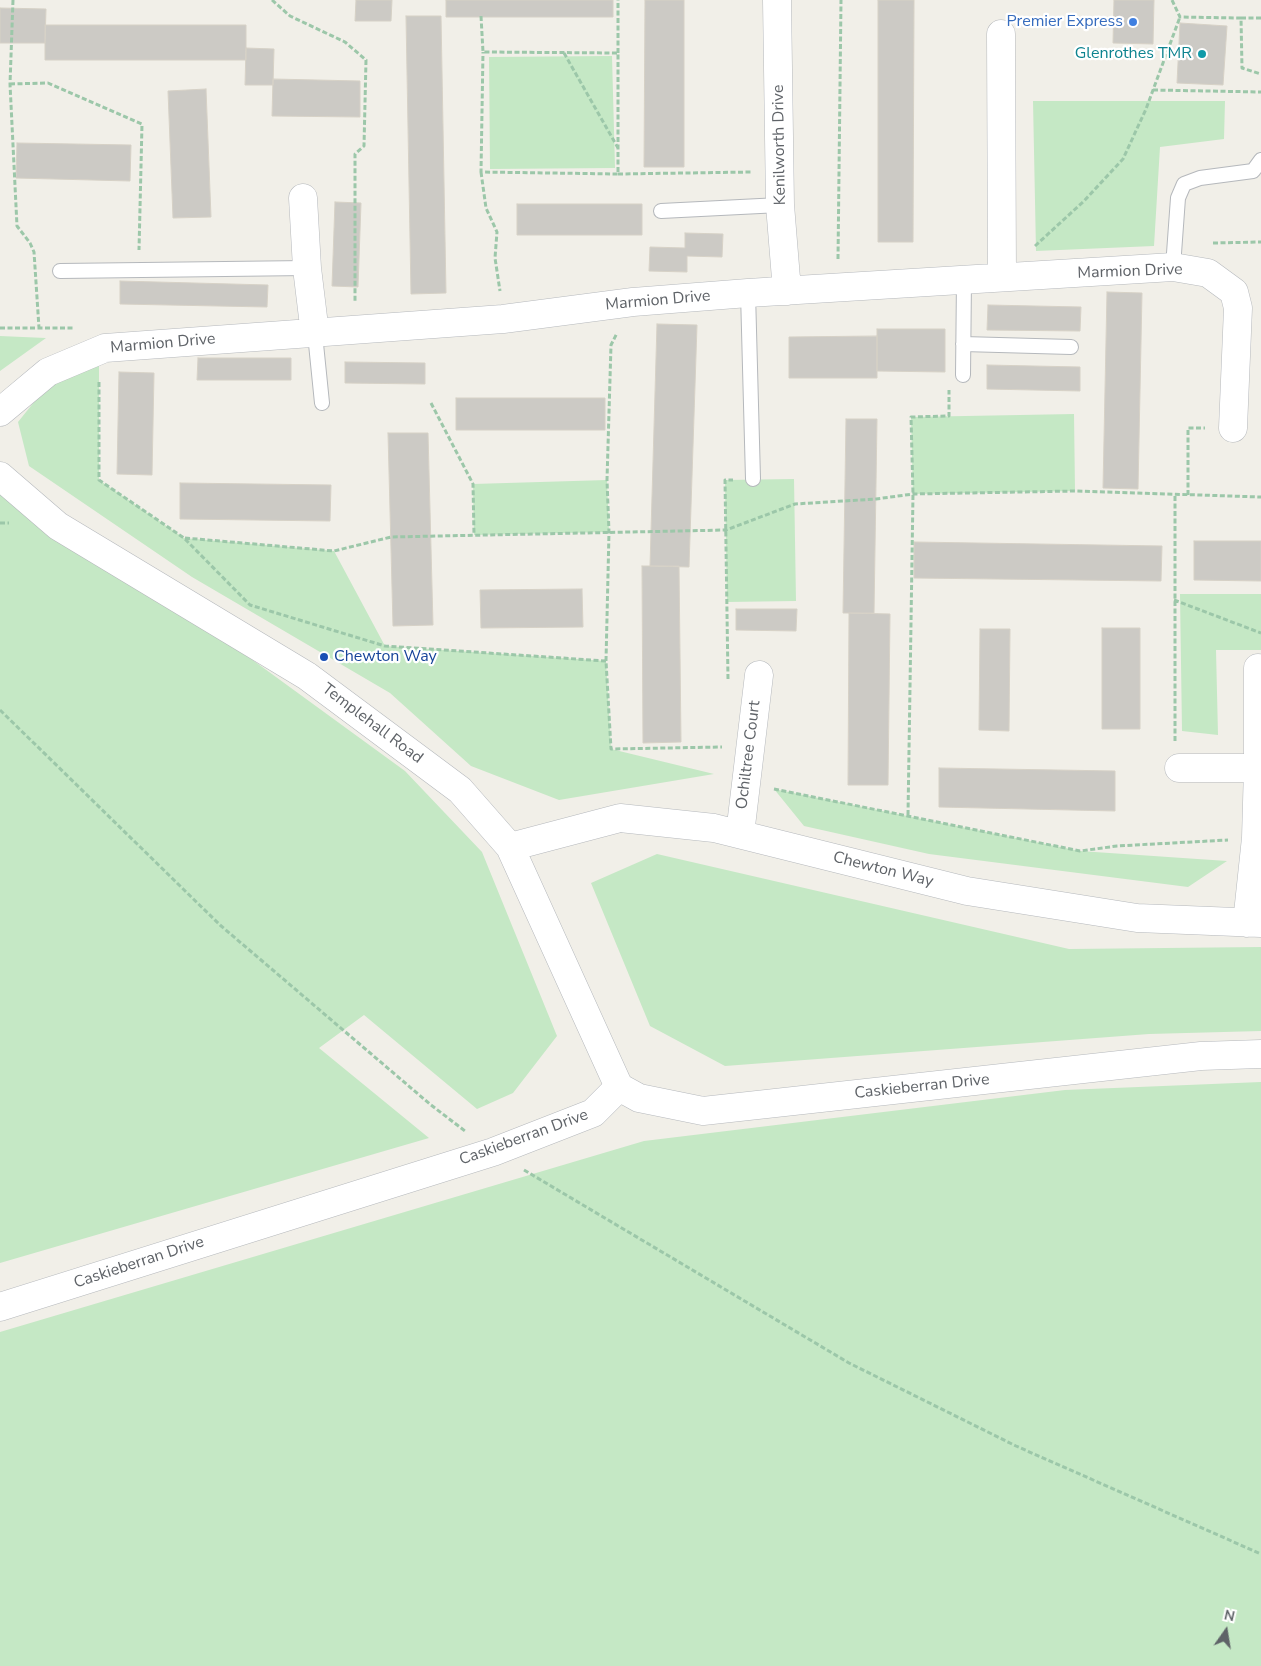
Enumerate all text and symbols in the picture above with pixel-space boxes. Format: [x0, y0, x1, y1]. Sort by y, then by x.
place label: Premier Express [1007, 12, 1123, 32]
marker: Premier Express [1127, 16, 1139, 28]
place label: Glenrothes TMR [1075, 44, 1192, 64]
marker: Glenrothes TMR [1196, 48, 1208, 60]
street label: Kenilworth Drive [769, 84, 791, 206]
street label: Marmion Drive [1077, 261, 1183, 283]
street label: Marmion Drive [605, 287, 711, 315]
street label: Marmion Drive [110, 330, 216, 358]
place label: Chewton Way [334, 647, 437, 667]
marker: Chewton Way [318, 651, 330, 663]
street label: Templehall Road [318, 680, 426, 768]
street label: Ochiltree Court [733, 700, 765, 810]
street label: Chewton Way [831, 848, 935, 892]
street label: Caskieberran Drive [853, 1070, 991, 1104]
street label: Caskieberran Drive [457, 1106, 591, 1170]
street label: Caskieberran Drive [71, 1233, 207, 1293]
text: N [1222, 1605, 1237, 1626]
north arrow [1201, 1606, 1251, 1656]

